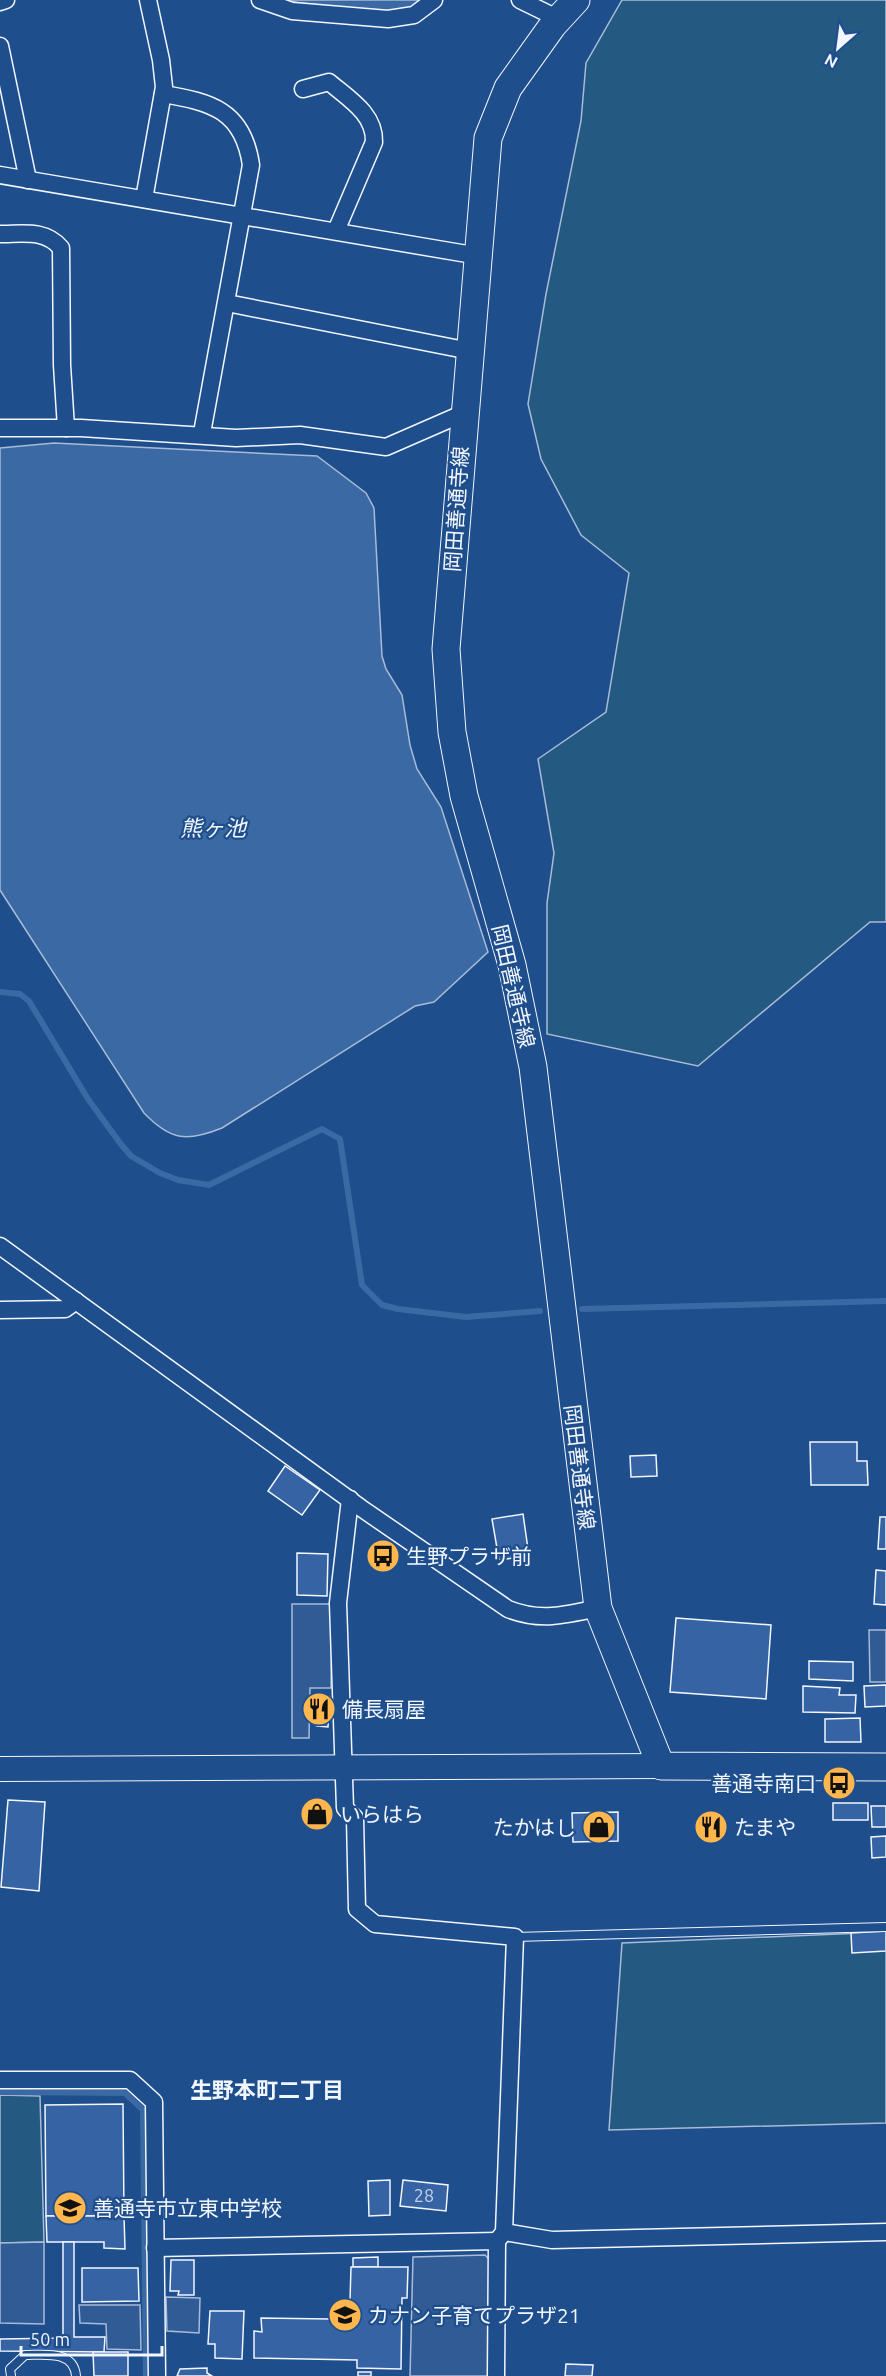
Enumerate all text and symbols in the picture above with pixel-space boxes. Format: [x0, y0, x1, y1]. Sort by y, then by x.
north arrow [808, 18, 868, 78]
text: N [821, 50, 840, 72]
street label: 岡田善通寺線 [440, 445, 472, 573]
water label: 熊ヶ池 [180, 815, 248, 840]
street label: 岡田善通寺線 [488, 922, 540, 1050]
street label: 岡田善通寺線 [560, 1403, 600, 1531]
bus stop icon: 生野プラザ前 [365, 1538, 401, 1574]
place label: 生野プラザ前 [406, 1544, 532, 1568]
restaurant icon: 備長扇屋 [301, 1691, 337, 1727]
place label: 備長扇屋 [342, 1697, 426, 1721]
bus stop icon: 善通寺南口 [821, 1765, 857, 1801]
place label: 善通寺南口 [711, 1771, 816, 1795]
shop icon: いらはら [299, 1796, 335, 1832]
place label: いらはら [340, 1802, 424, 1826]
shop icon: たかはし [581, 1809, 617, 1845]
restaurant icon: たまや [693, 1809, 729, 1845]
place label: たかはし [493, 1815, 576, 1839]
place label: たまや [734, 1815, 796, 1839]
district label: 生野本町二丁目 [190, 2077, 344, 2102]
house number: 28 [414, 2185, 434, 2205]
school or university icon: 善通寺市立東中学校 [52, 2190, 88, 2226]
place label: 善通寺市立東中学校 [93, 2196, 282, 2220]
school or university icon: カナン子育てプラザ21 [327, 2297, 363, 2333]
place label: カナン子育てプラザ21 [368, 2303, 581, 2327]
scale bar [21, 2319, 162, 2357]
text: 50 m [30, 2329, 70, 2349]

